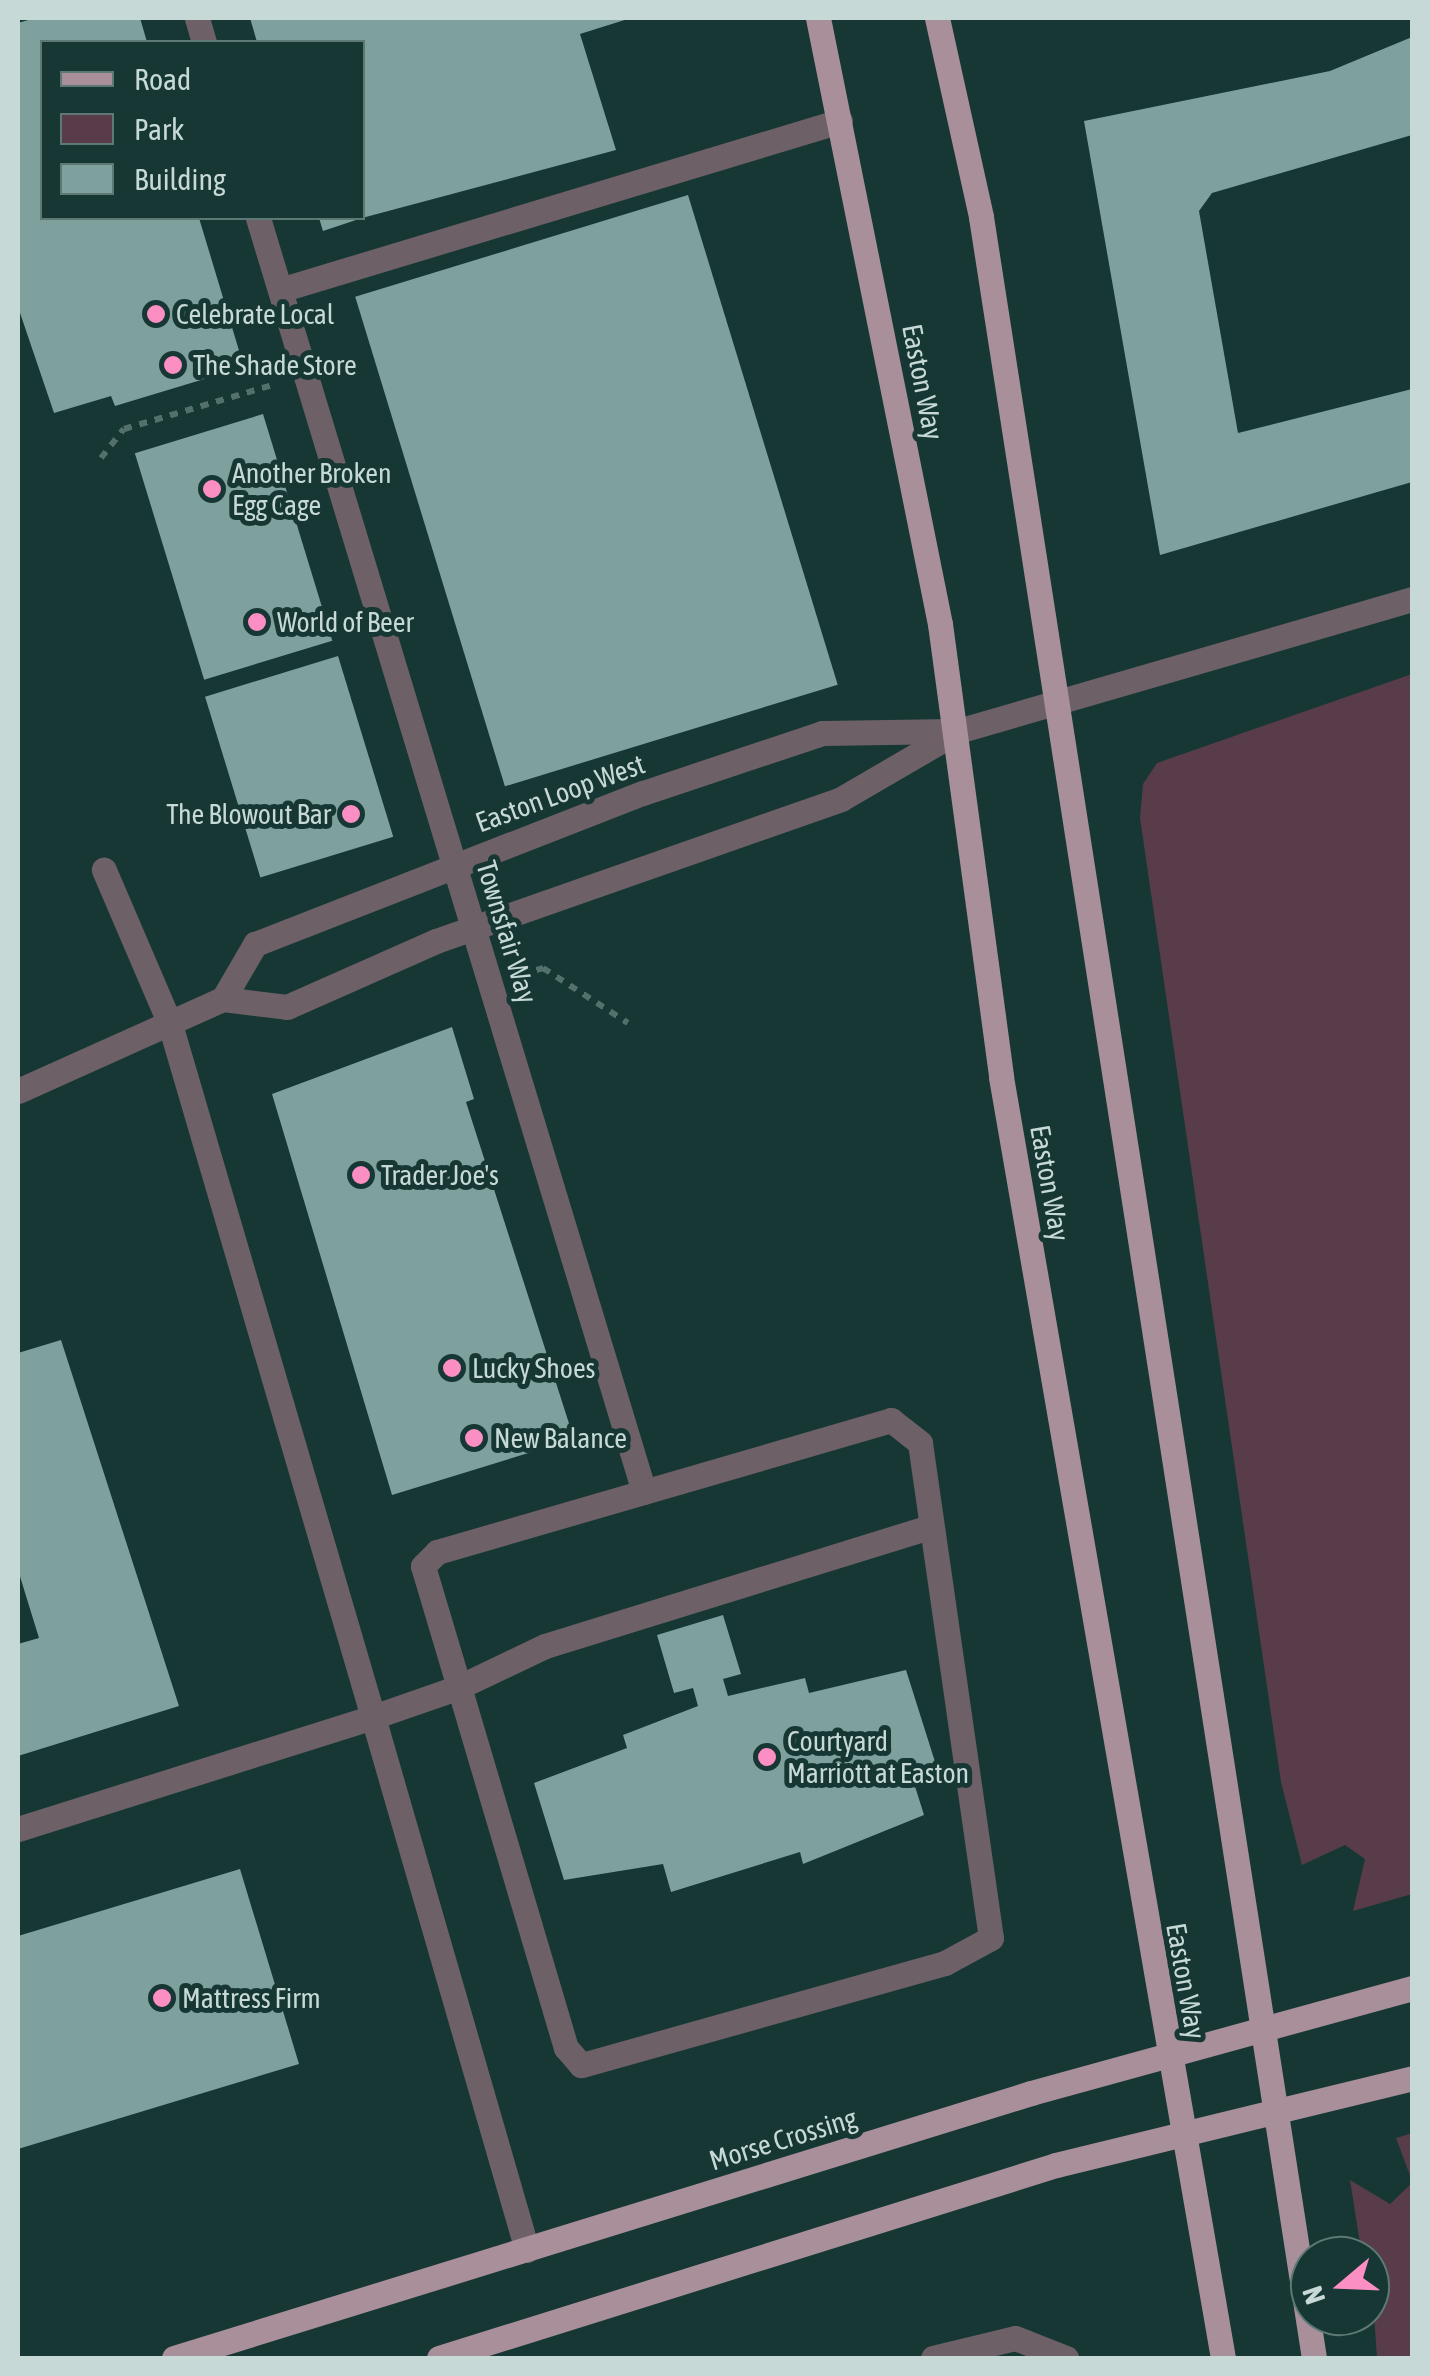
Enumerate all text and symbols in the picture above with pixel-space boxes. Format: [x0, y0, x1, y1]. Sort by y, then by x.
legend [40, 40, 365, 220]
text: Road [134, 62, 191, 96]
text: Park [134, 112, 184, 146]
text: Building [134, 162, 226, 196]
place label: Celebrate Local [176, 297, 334, 331]
marker: Celebrate Local [145, 303, 167, 325]
street label: Easton Way [895, 321, 951, 443]
place label: The Shade Store [193, 348, 357, 382]
marker: The Shade Store [162, 354, 184, 376]
place label: Another Broken Egg Cage [232, 456, 392, 522]
marker: Another Broken Egg Cage [201, 478, 223, 500]
place label: World of Beer [277, 605, 414, 639]
marker: World of Beer [246, 611, 268, 633]
street label: Easton Loop West [471, 747, 649, 839]
place label: The Blowout Bar [166, 797, 331, 831]
marker: The Blowout Bar [340, 803, 362, 825]
street label: Townsfair Way [469, 857, 545, 1007]
street label: Easton Way [1023, 1122, 1077, 1244]
place label: Trader Joe's [381, 1158, 499, 1192]
marker: Trader Joe's [350, 1164, 372, 1186]
place label: Lucky Shoes [472, 1351, 596, 1385]
marker: Lucky Shoes [441, 1357, 463, 1379]
place label: New Balance [494, 1421, 627, 1455]
marker: New Balance [463, 1427, 485, 1449]
place label: Courtyard Marriott at Easton [787, 1724, 969, 1790]
marker: Courtyard Marriott at Easton [756, 1746, 778, 1768]
street label: Easton Way [1159, 1920, 1213, 2042]
place label: Mattress Firm [182, 1981, 321, 2015]
marker: Mattress Firm [151, 1987, 173, 2009]
street label: Morse Crossing [705, 2101, 861, 2177]
north arrow [1290, 2236, 1390, 2336]
text: N [1296, 2282, 1331, 2308]

